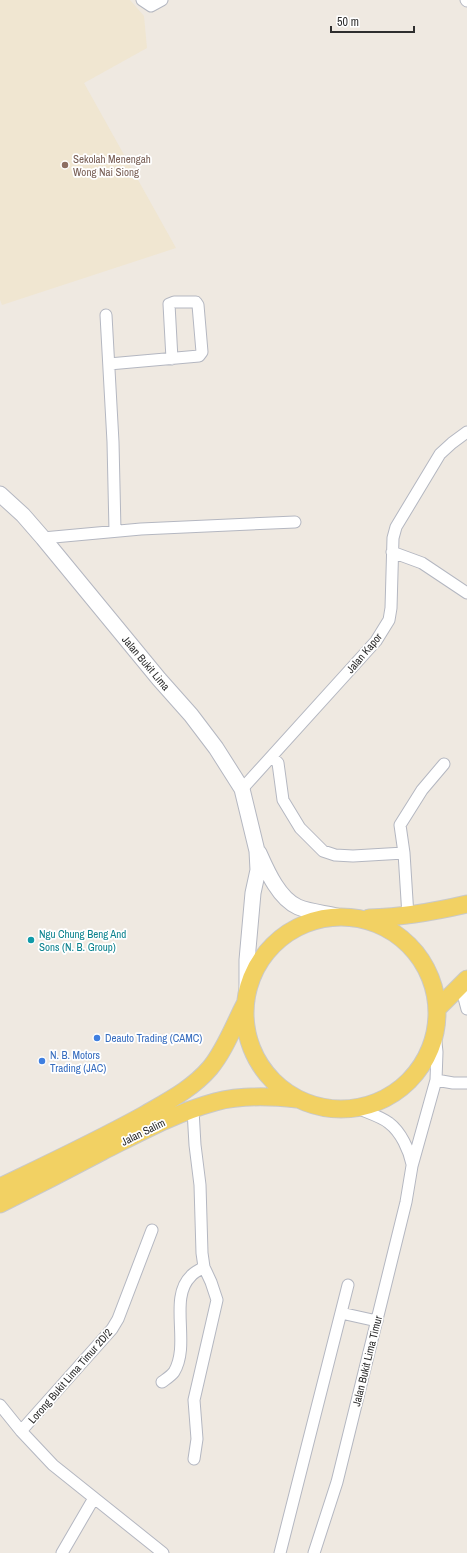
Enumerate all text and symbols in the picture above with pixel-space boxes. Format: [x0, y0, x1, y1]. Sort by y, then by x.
scale bar [331, 8, 414, 34]
text: 50 m [337, 14, 359, 30]
place label: Sekolah Menengah Wong Nai Siong [73, 152, 151, 179]
marker: Sekolah Menengah Wong Nai Siong [60, 160, 70, 170]
street label: Jalan Kapor [343, 630, 385, 676]
street label: Jalan Bukit Lima [119, 633, 173, 693]
place label: Ngu Chung Beng And Sons (N. B. Group) [39, 927, 126, 954]
marker: Ngu Chung Beng And Sons (N. B. Group) [26, 935, 36, 945]
place label: Deauto Trading (CAMC) [105, 1031, 202, 1045]
marker: Deauto Trading (CAMC) [92, 1033, 102, 1043]
place label: N. B. Motors Trading (JAC) [50, 1048, 106, 1075]
marker: N. B. Motors Trading (JAC) [37, 1056, 47, 1066]
street label: Jalan Salim [119, 1115, 167, 1149]
street label: Jalan Bukit Lima Timur [349, 1314, 385, 1408]
street label: Lorong Bukit Lima Timur 2D/2 [25, 1326, 115, 1426]

